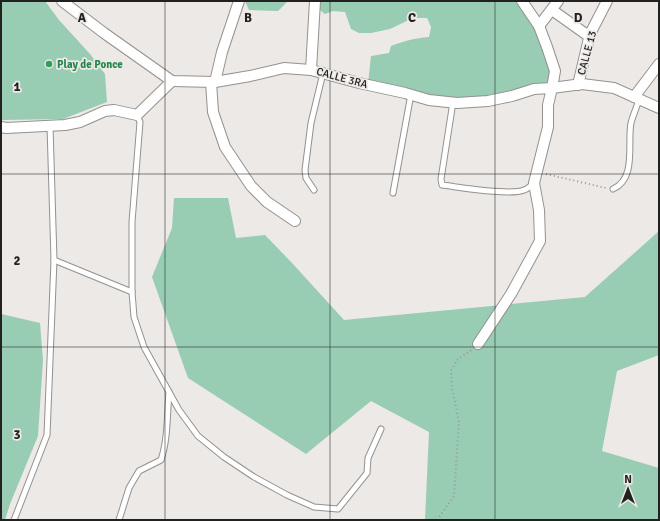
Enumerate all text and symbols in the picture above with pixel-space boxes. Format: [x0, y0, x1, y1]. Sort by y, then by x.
text: A [78, 10, 87, 26]
text: B [244, 10, 252, 26]
text: C [408, 10, 416, 26]
text: D [574, 10, 583, 26]
street label: CALLE 13 [575, 29, 599, 76]
place label: Play de Ponce [57, 58, 123, 71]
marker: Play de Ponce [44, 59, 54, 69]
street label: CALLE 3RA [315, 65, 369, 91]
text: 1 [13, 79, 21, 95]
text: 2 [13, 253, 21, 269]
text: 3 [13, 427, 21, 443]
north arrow [608, 469, 648, 509]
text: N [624, 473, 632, 486]

